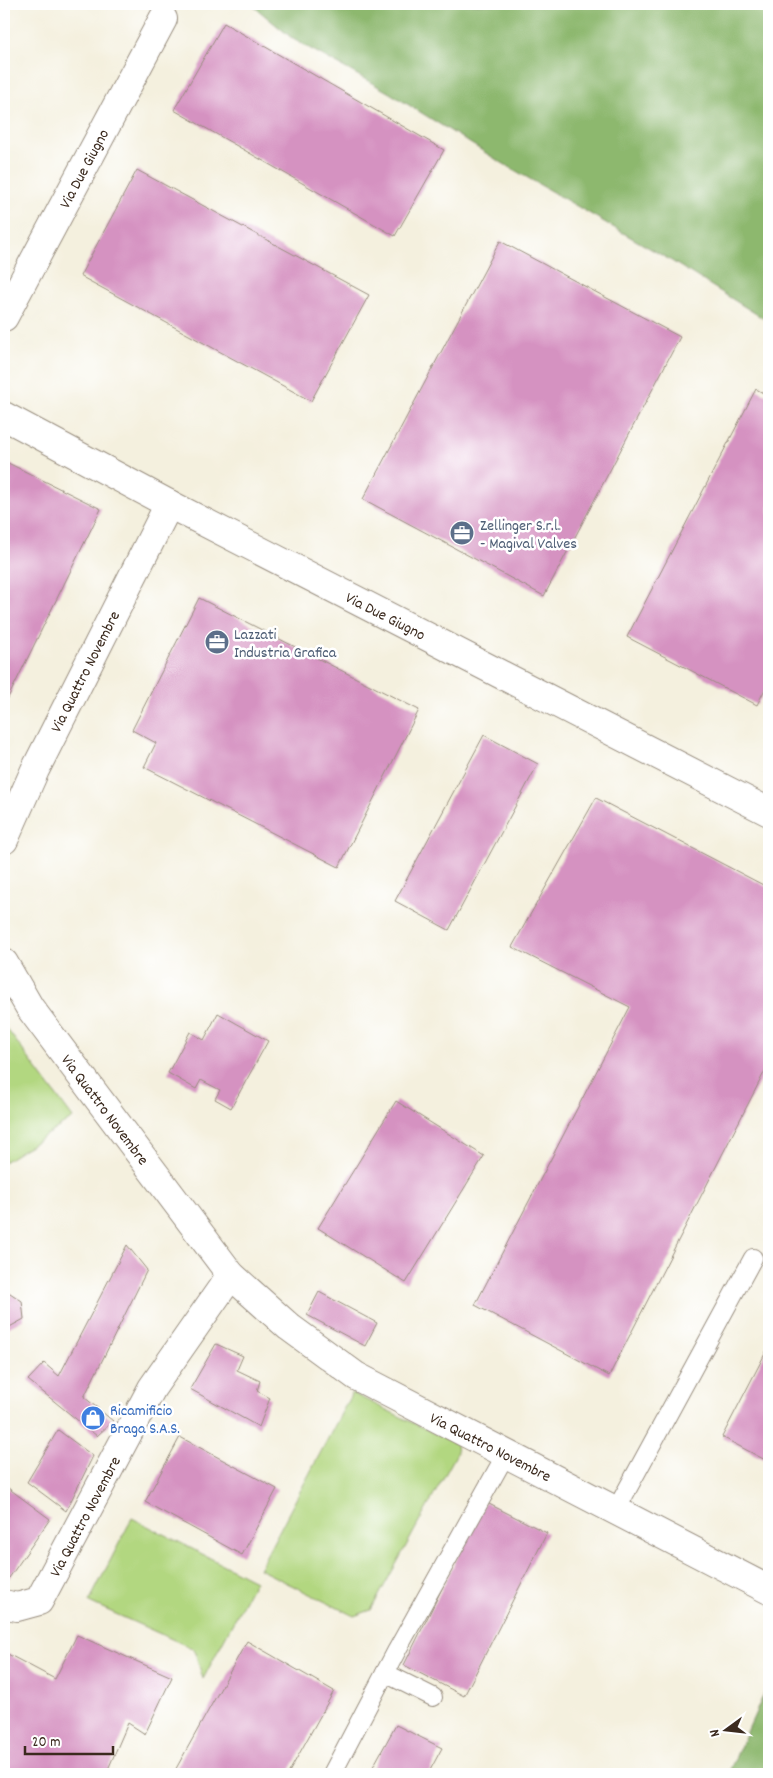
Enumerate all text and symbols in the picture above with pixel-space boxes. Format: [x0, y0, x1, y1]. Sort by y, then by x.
street label: Via Due Giugno [55, 125, 116, 213]
place label: Zellinger S.r.l. - Magival Valves [480, 515, 577, 556]
office icon: Zellinger S.r.l. - Magival Valves [449, 520, 475, 546]
street label: Via Due Giugno [341, 587, 429, 647]
street label: Via Quattro Novembre [46, 607, 127, 737]
place label: Lazzati Industria Grafica [234, 624, 337, 665]
office icon: Lazzati Industria Grafica [204, 629, 230, 655]
street label: Via Quattro Novembre [55, 1050, 153, 1171]
place label: Ricamificio Braga S.A.S. [110, 1400, 180, 1441]
shop icon: Ricamificio Braga S.A.S. [80, 1405, 106, 1431]
street label: Via Quattro Novembre [425, 1408, 555, 1489]
street label: Via Quattro Novembre [45, 1453, 128, 1582]
north arrow [700, 1706, 750, 1756]
scale bar [25, 1723, 112, 1755]
text: N [705, 1727, 726, 1739]
text: 20 m [32, 1732, 60, 1754]

